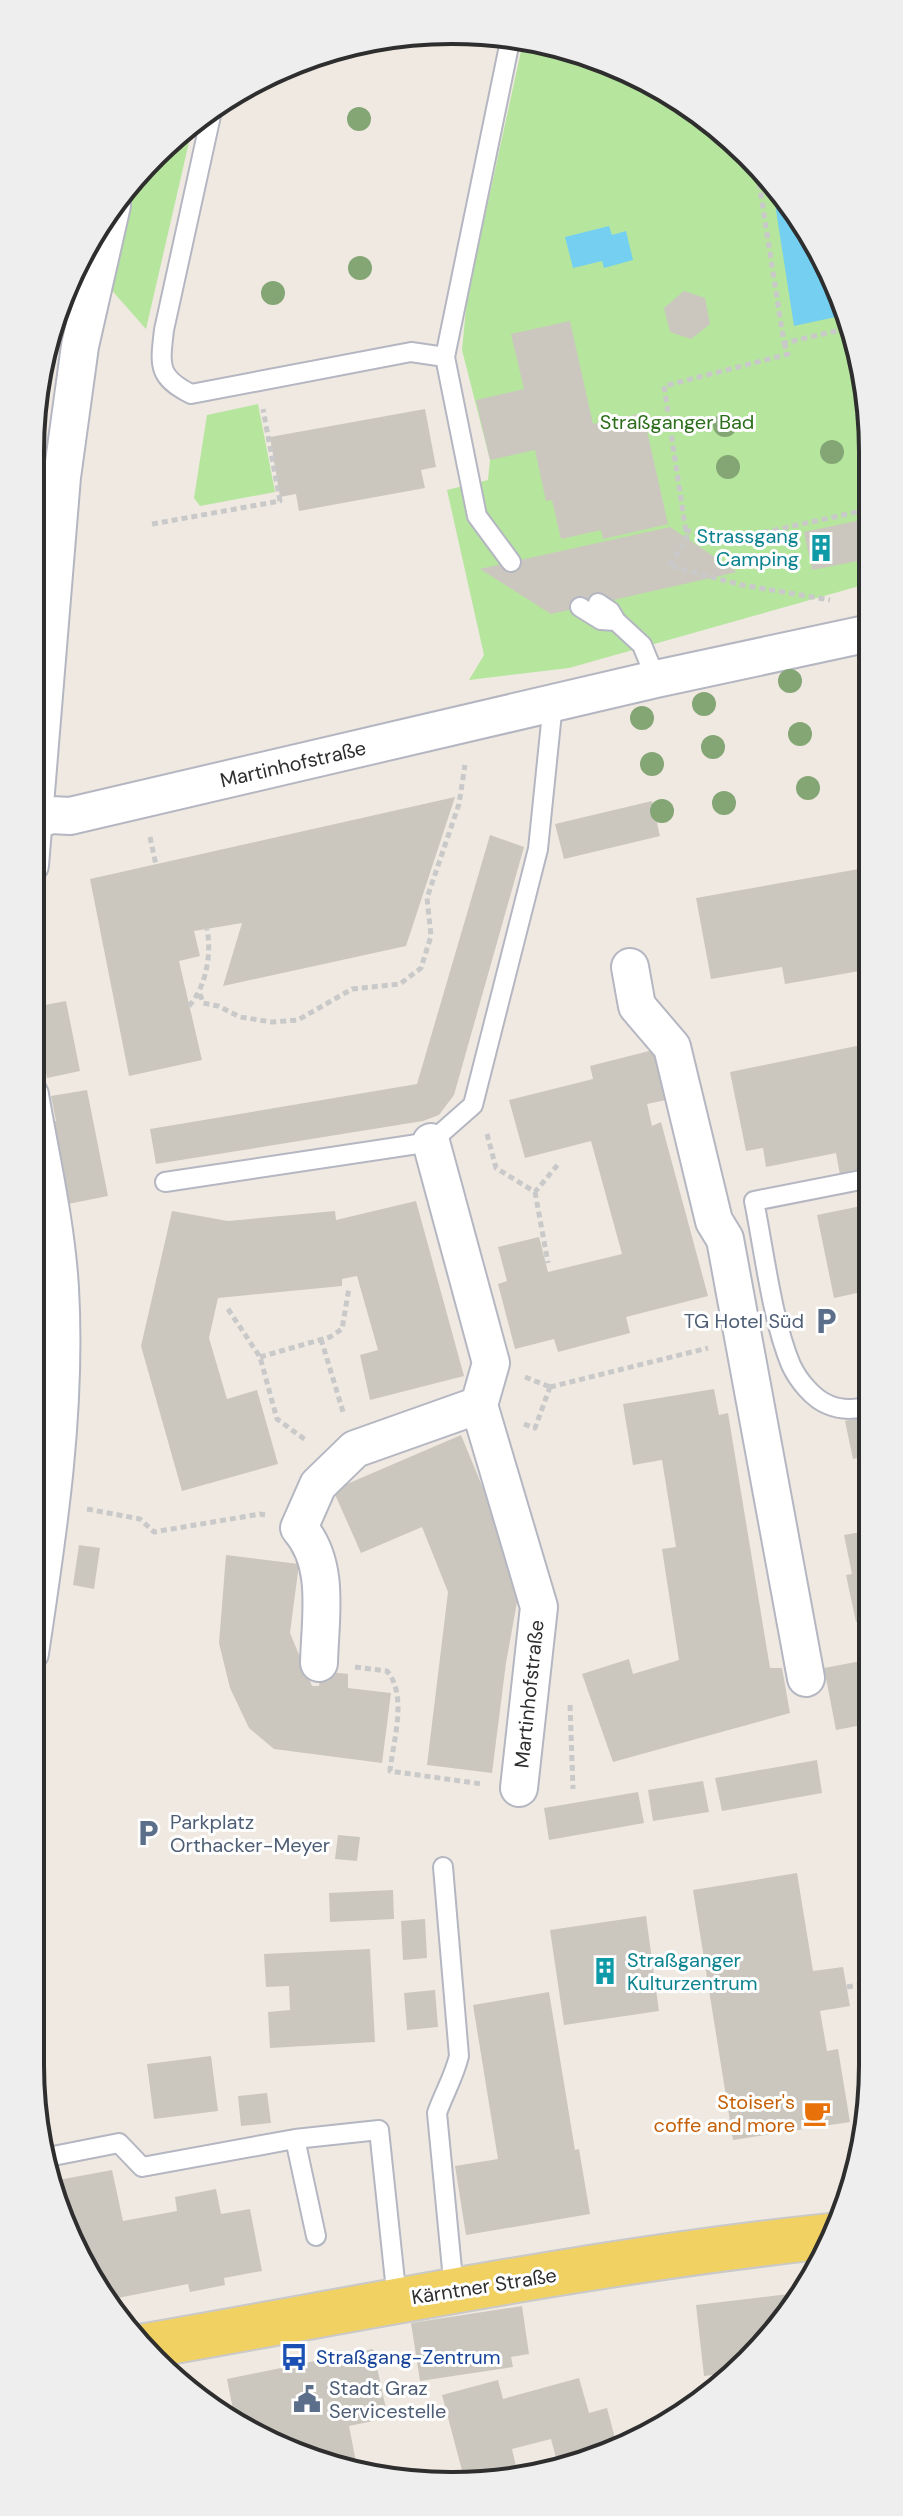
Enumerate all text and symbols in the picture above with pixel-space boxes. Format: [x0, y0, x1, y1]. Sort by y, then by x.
park label: Straßganger Bad [600, 409, 754, 435]
place label: Strassgang Camping [697, 523, 799, 572]
building icon: Strassgang Camping [806, 533, 836, 563]
street label: Martinhofstraße [217, 735, 369, 793]
parking icon: TG Hotel Süd [811, 1306, 841, 1336]
place label: TG Hotel Süd [684, 1308, 804, 1334]
street label: Martinhofstraße [508, 1619, 550, 1769]
place label: Parkplatz Orthacker-Meyer [170, 1809, 330, 1858]
parking icon: Parkplatz Orthacker-Meyer [133, 1818, 163, 1848]
place label: Straßganger Kulturzentrum [627, 1947, 757, 1996]
building icon: Straßganger Kulturzentrum [590, 1956, 620, 1986]
place label: Stoiser's coffe and more [654, 2089, 795, 2138]
cafe icon: Stoiser's coffe and more [802, 2098, 832, 2128]
street label: Kärntner Straße [410, 2262, 558, 2310]
bus stop icon: Straßgang-Zentrum [279, 2342, 309, 2372]
place label: Straßgang-Zentrum [316, 2344, 501, 2370]
place label: Stadt Graz Servicestelle [329, 2375, 446, 2424]
public building icon: Stadt Graz Servicestelle [292, 2384, 322, 2414]

